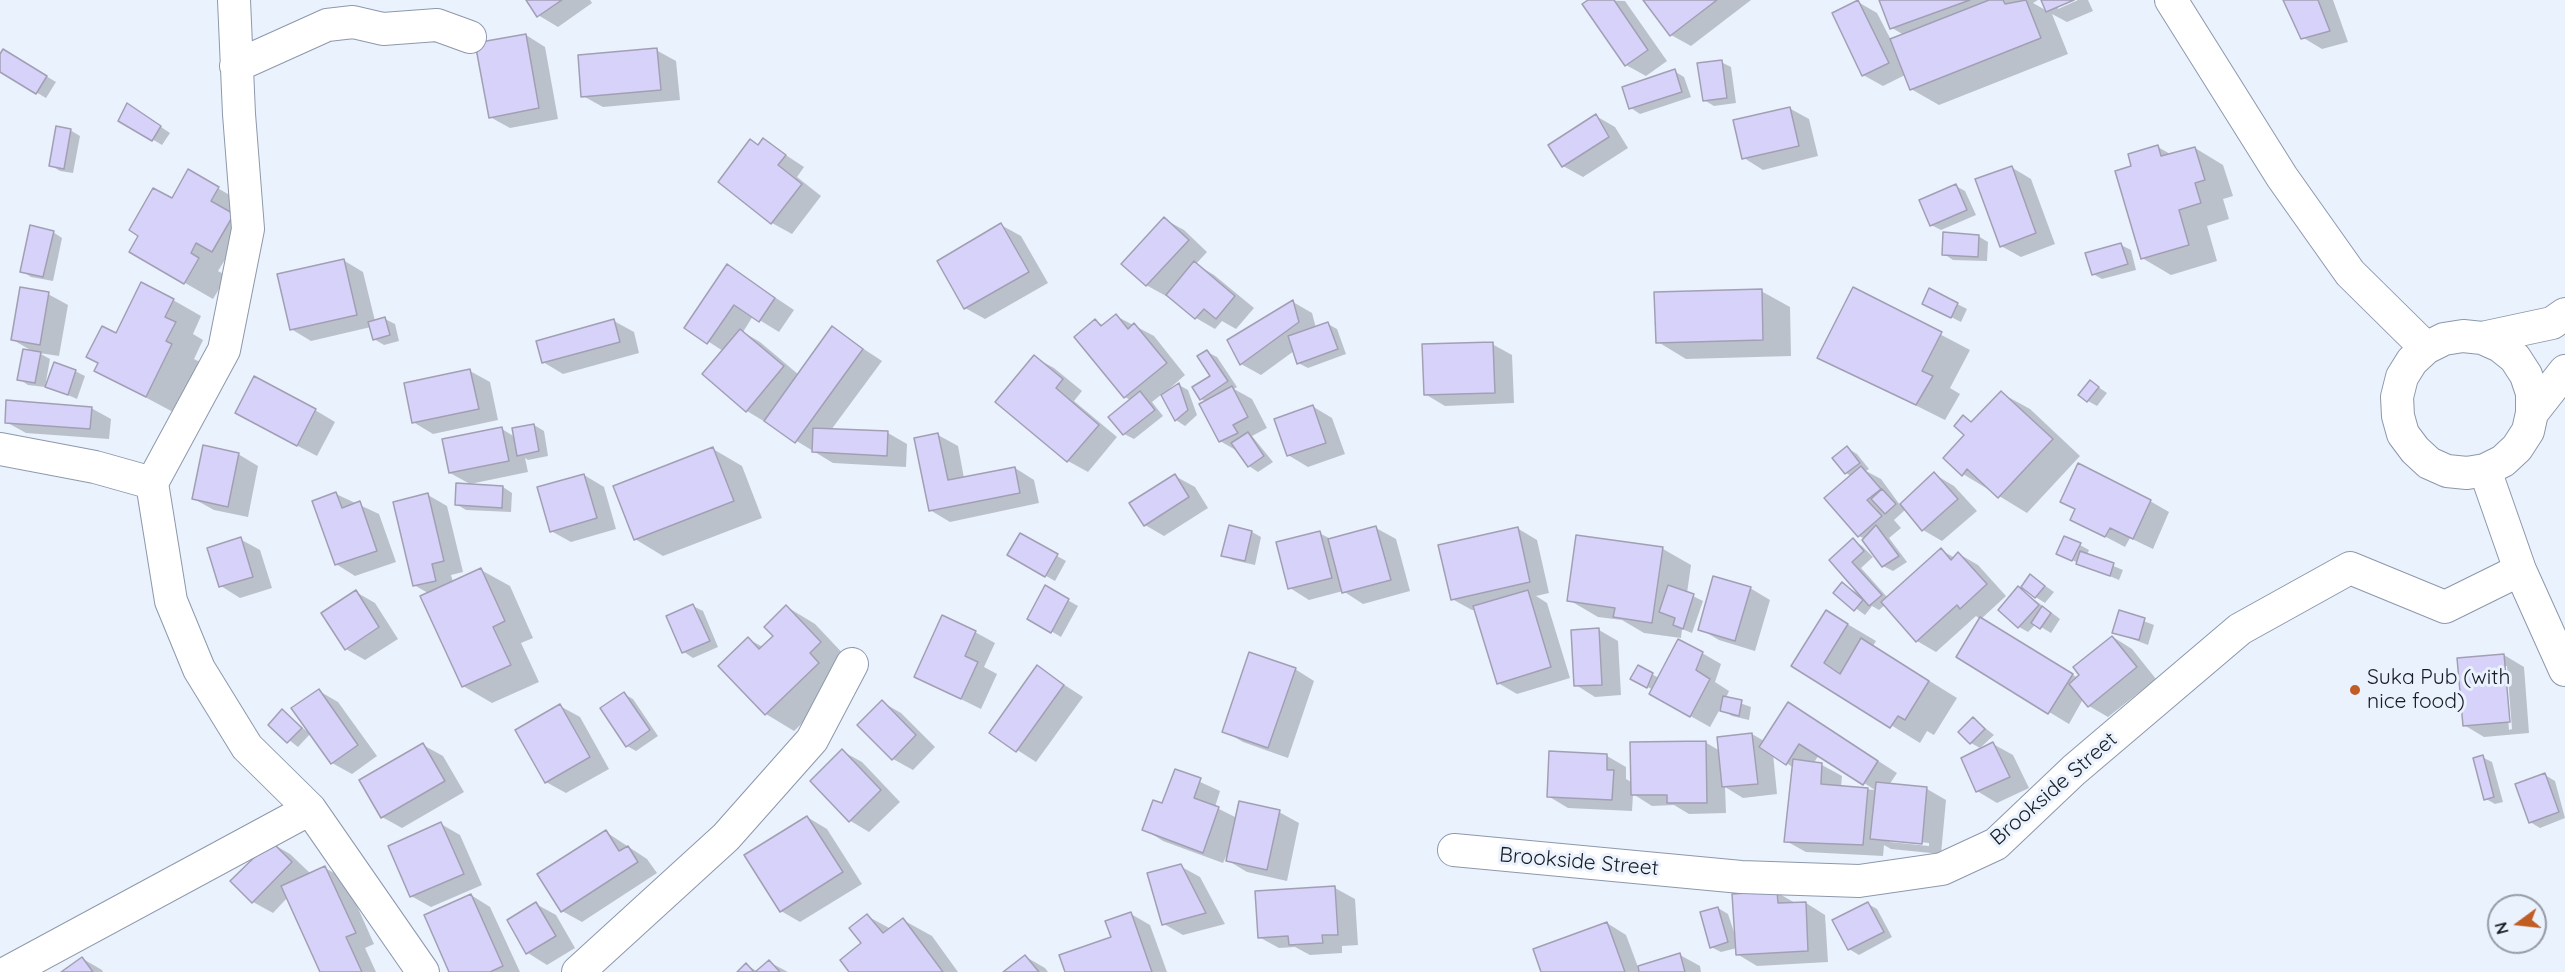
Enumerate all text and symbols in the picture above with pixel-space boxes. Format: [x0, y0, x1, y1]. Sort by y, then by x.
place label: Suka Pub (with nice food) [2367, 665, 2510, 715]
marker: Suka Pub (with nice food) [2348, 683, 2362, 697]
street label: Brookside Street [1985, 727, 2123, 851]
street label: Brookside Street [1498, 842, 1660, 882]
north arrow [2487, 894, 2547, 954]
text: N [2490, 920, 2513, 936]

